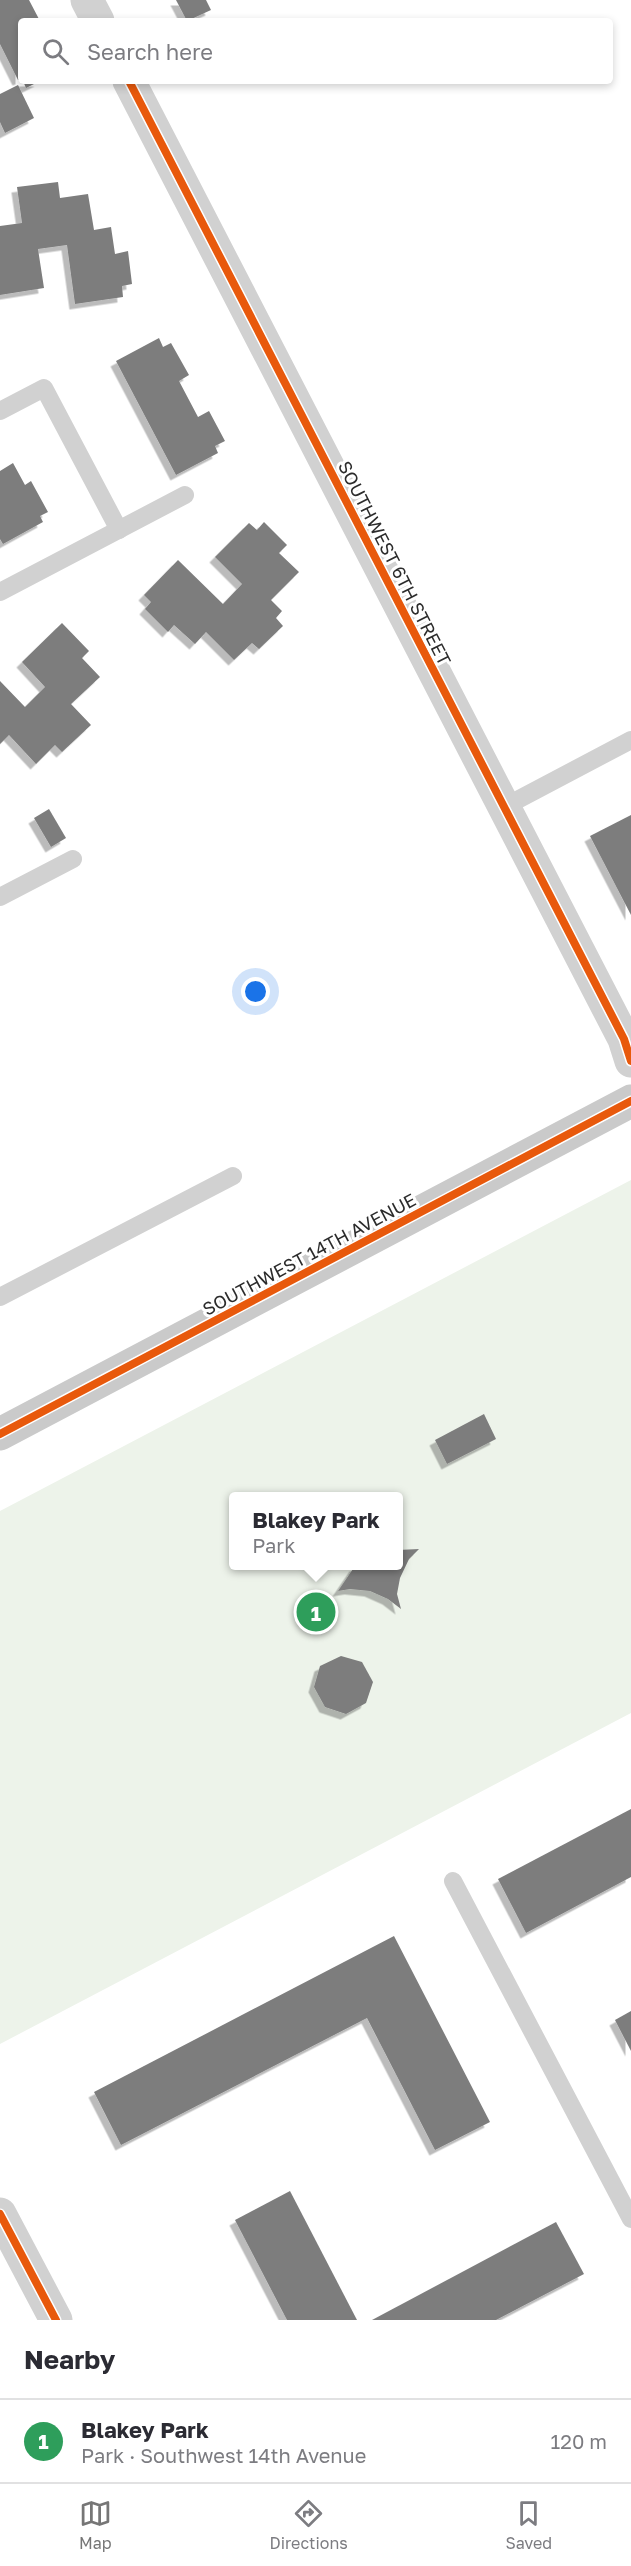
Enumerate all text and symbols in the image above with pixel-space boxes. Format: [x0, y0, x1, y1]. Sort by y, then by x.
search box [18, 18, 613, 84]
icon: search [39, 35, 72, 68]
text: Search here [87, 38, 213, 65]
street label: SOUTHWEST 6TH STREET [334, 457, 456, 669]
your location [241, 977, 270, 1006]
street label: SOUTHWEST 14TH AVENUE [199, 1188, 419, 1320]
popup [229, 1492, 403, 1570]
text: Blakey Park [252, 1506, 380, 1533]
text: Park [252, 1533, 295, 1557]
pin: 1 [296, 1590, 336, 1634]
text: Nearby [24, 2344, 115, 2375]
text: Blakey Park [81, 2416, 209, 2443]
text: 1 [38, 2429, 49, 2453]
text: 120 m [551, 2429, 607, 2453]
text: Park · Southwest 14th Avenue [81, 2443, 366, 2467]
tab: Map [79, 2497, 112, 2553]
tab: Directions [270, 2497, 348, 2553]
tab: Saved [505, 2497, 552, 2553]

